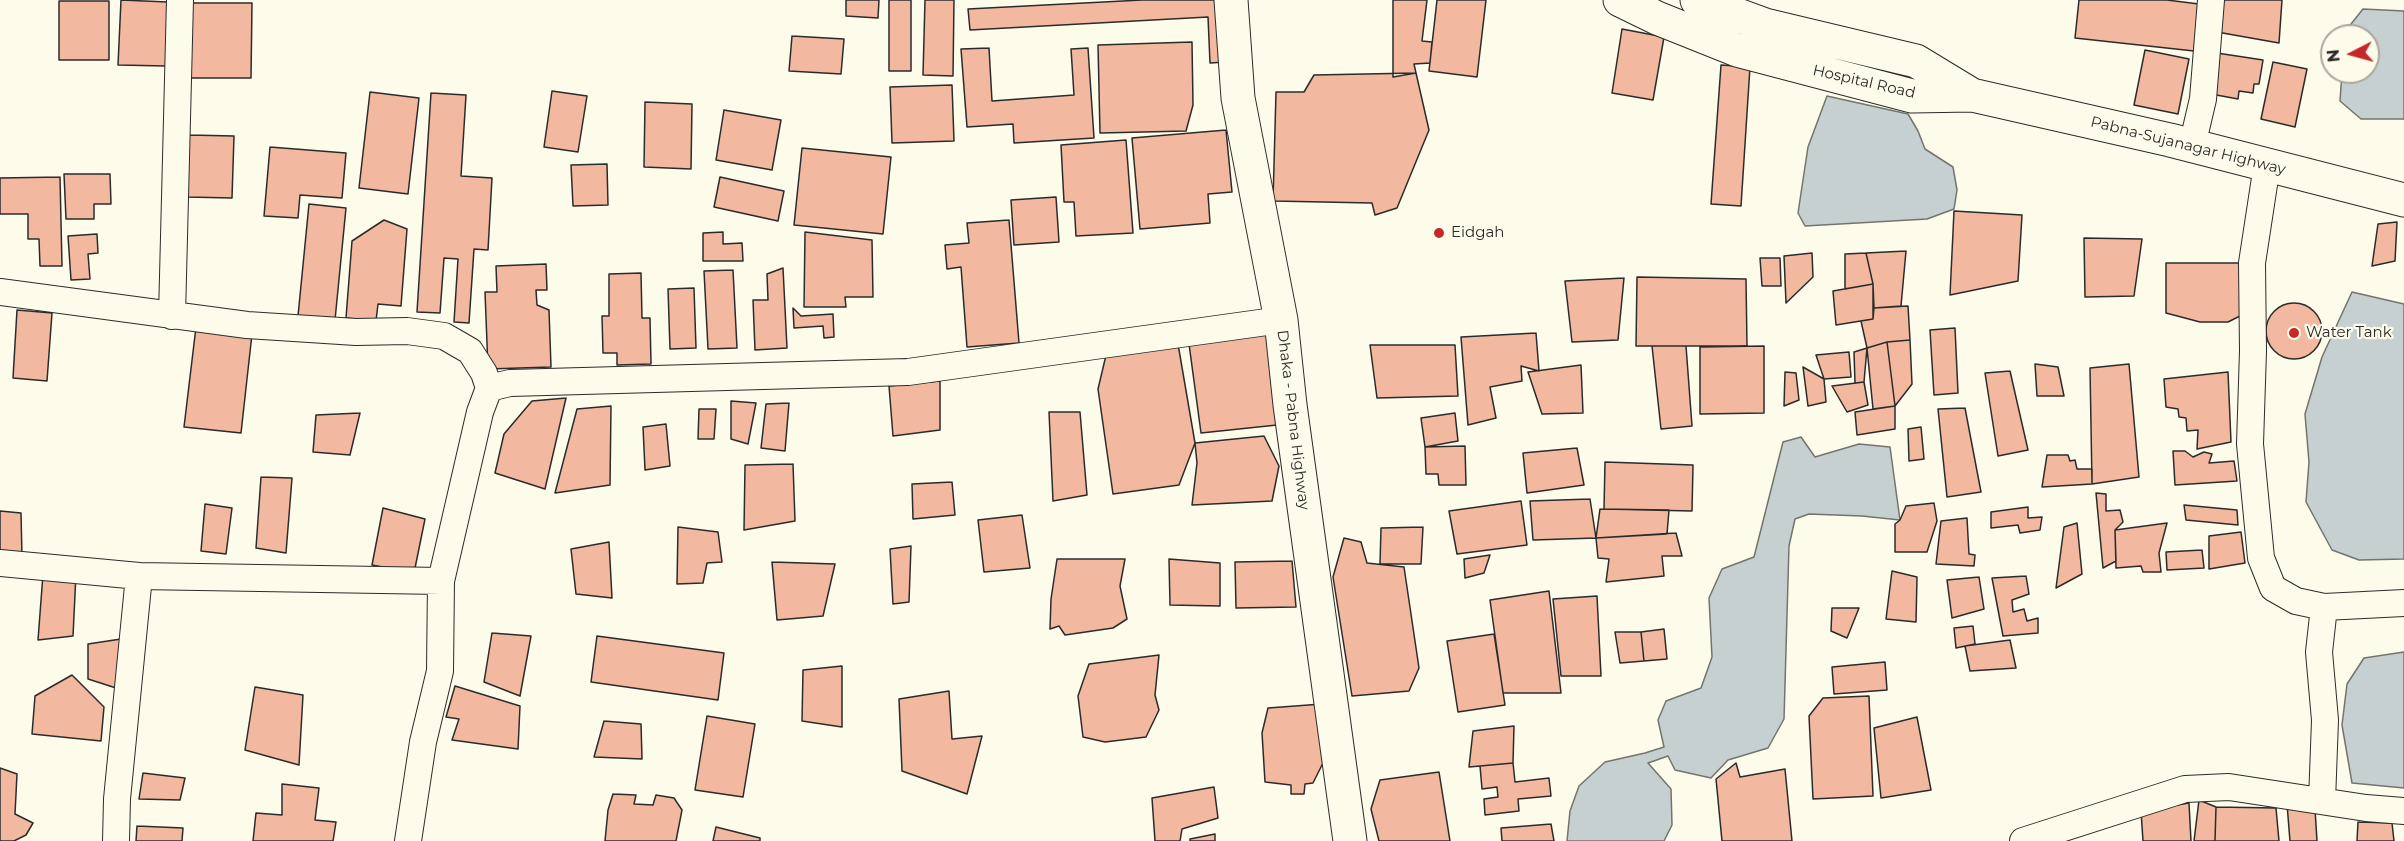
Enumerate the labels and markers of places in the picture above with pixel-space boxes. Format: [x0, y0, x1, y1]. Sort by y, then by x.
place label: Eidgah [1451, 224, 1505, 242]
marker: Eidgah [1432, 226, 1446, 240]
place label: Water Tank [2306, 324, 2392, 342]
marker: Water Tank [2287, 326, 2301, 340]

